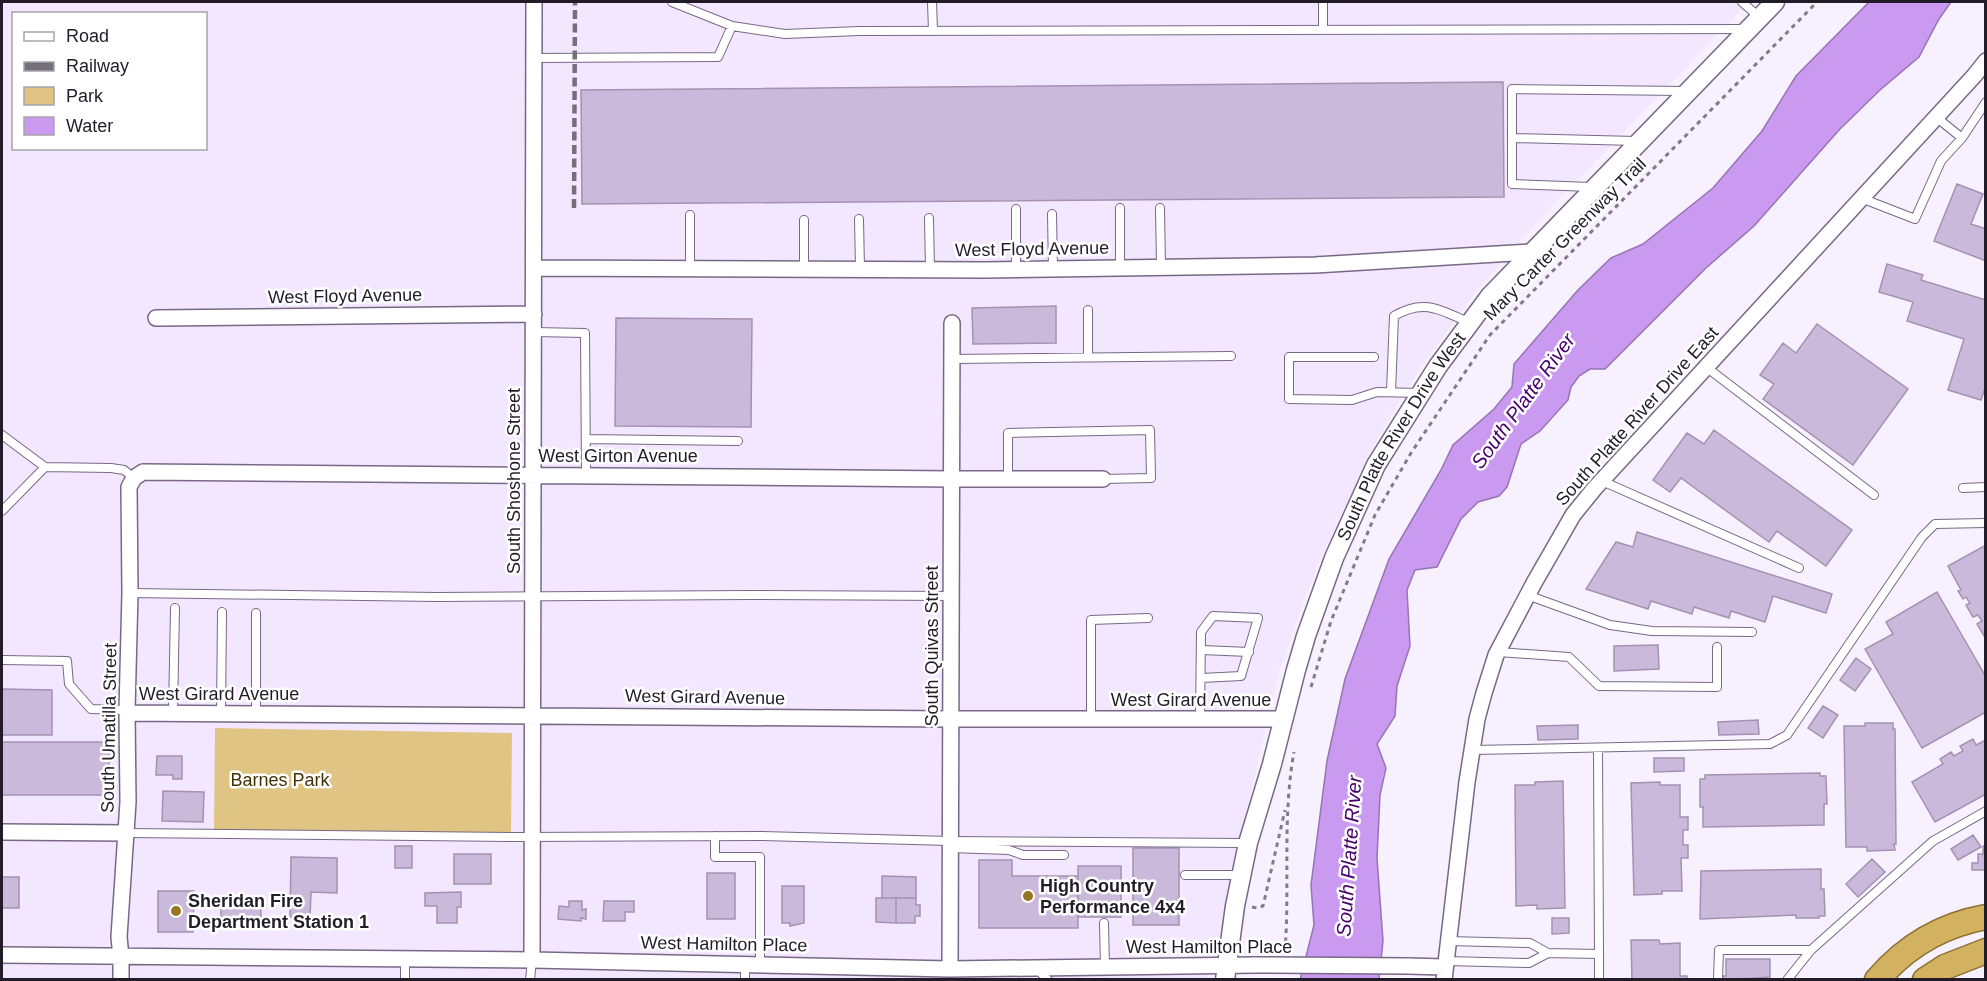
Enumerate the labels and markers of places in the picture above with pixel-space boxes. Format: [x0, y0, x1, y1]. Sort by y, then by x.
place label: High Country Performance 4x4 [1040, 876, 1185, 917]
marker: High Country Performance 4x4 [1021, 889, 1035, 903]
place label: Sheridan Fire Department Station 1 [188, 891, 369, 932]
marker: Sheridan Fire Department Station 1 [169, 904, 183, 918]

